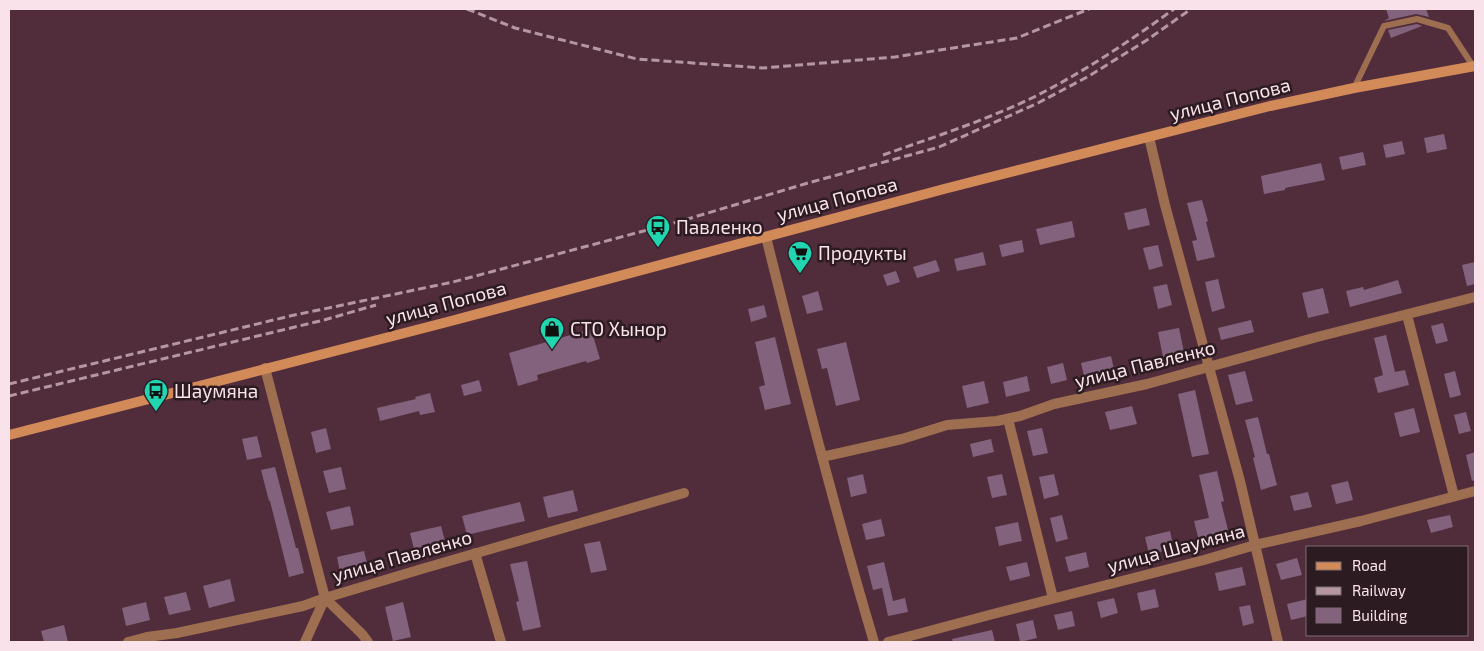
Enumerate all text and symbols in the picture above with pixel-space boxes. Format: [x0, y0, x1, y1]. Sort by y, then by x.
street label: улица Попова [1167, 72, 1293, 126]
street label: улица Попова [774, 171, 900, 227]
bus stop icon: Павленко [645, 214, 671, 248]
place label: Павленко [676, 215, 763, 238]
supermarket icon: Продукты [787, 240, 813, 274]
place label: Продукты [818, 241, 907, 265]
street label: улица Попова [383, 275, 509, 331]
shop icon: СТО Хынор [539, 316, 565, 350]
place label: СТО Хынор [570, 317, 667, 340]
street label: улица Павленко [1072, 335, 1218, 393]
bus stop icon: Шаумяна [143, 378, 169, 412]
place label: Шаумяна [174, 379, 258, 403]
street label: улица Шаумяна [1104, 518, 1248, 578]
street label: улица Павленко [329, 525, 475, 587]
legend [1306, 546, 1469, 636]
text: Road [1352, 556, 1387, 574]
text: Railway [1352, 581, 1406, 599]
text: Building [1352, 606, 1408, 624]

